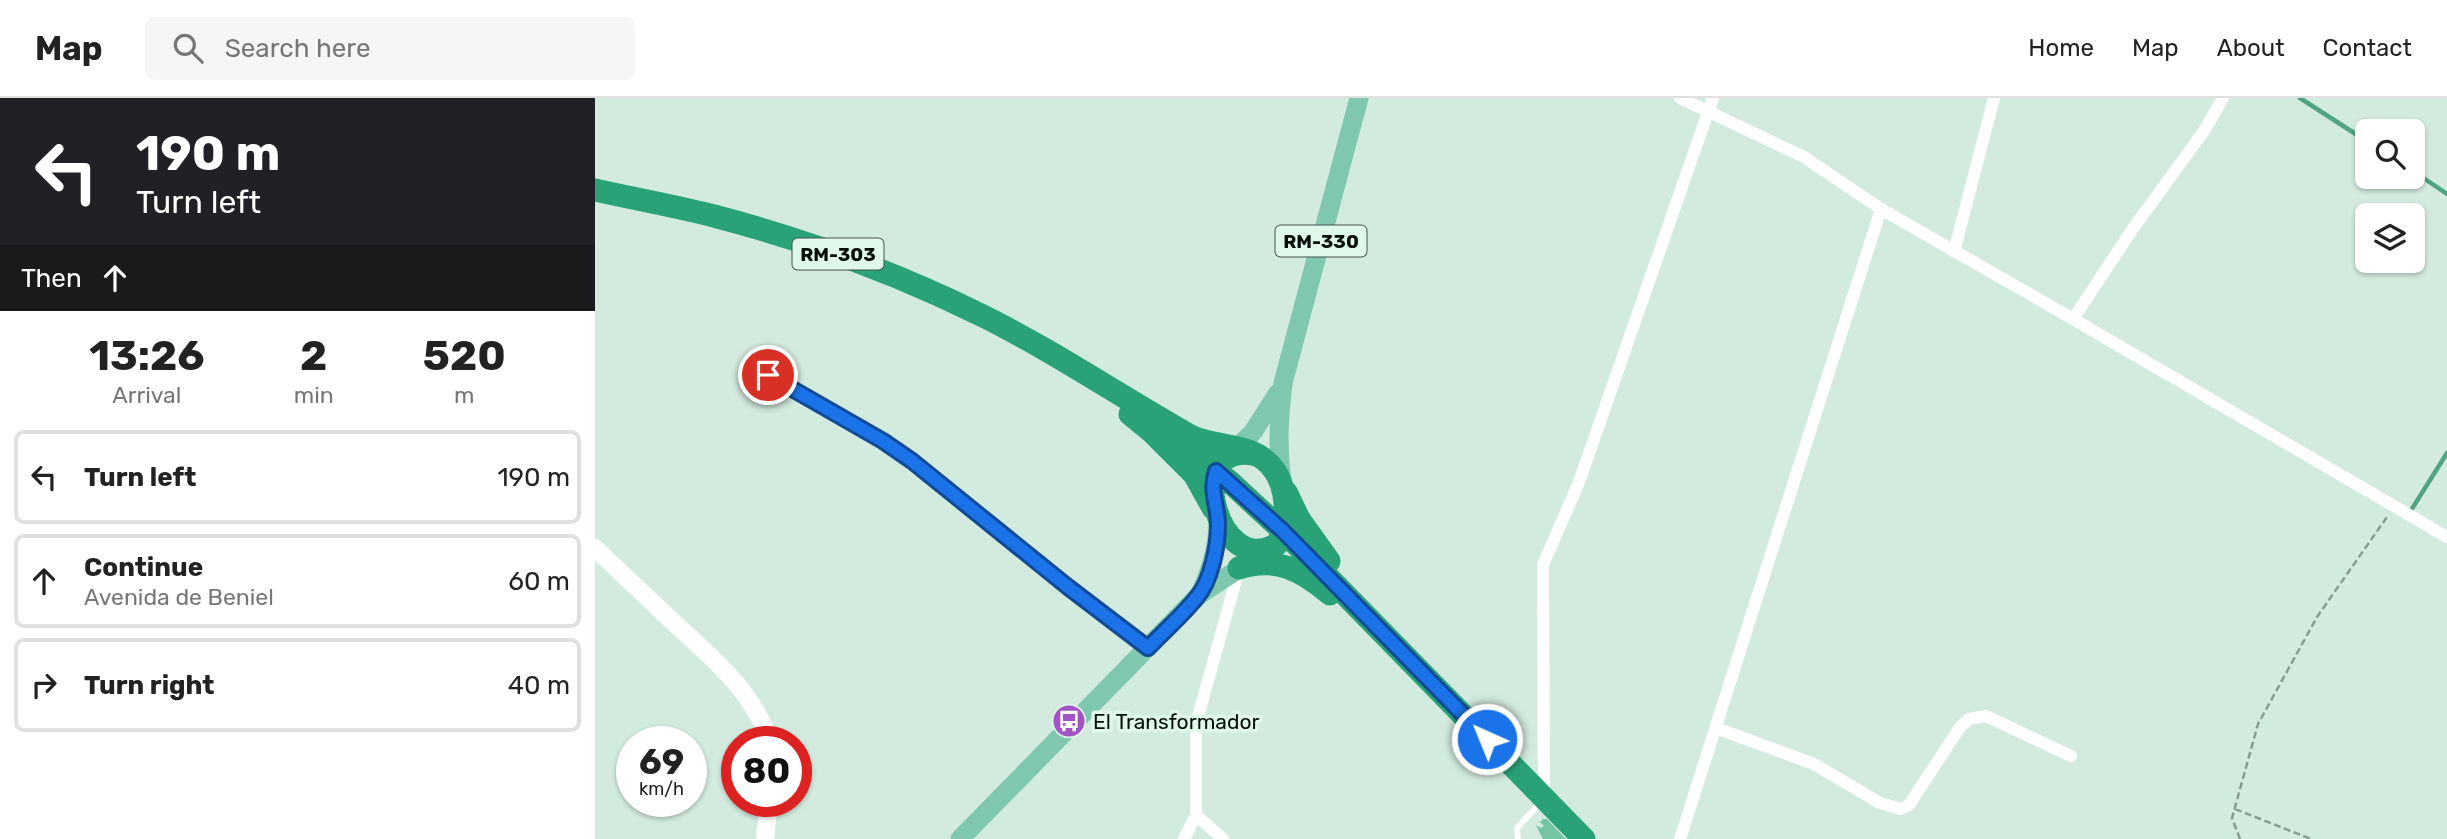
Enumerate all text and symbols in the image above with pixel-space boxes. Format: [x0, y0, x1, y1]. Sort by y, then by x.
search box [145, 17, 635, 80]
text: Map [35, 29, 103, 68]
icon: search [169, 29, 207, 67]
text: Search here [225, 33, 370, 64]
text: Home [2028, 34, 2094, 62]
text: Map [2132, 34, 2179, 62]
text: About [2217, 34, 2285, 62]
text: Contact [2323, 34, 2412, 62]
map controls [2355, 119, 2425, 273]
button: search [2355, 119, 2425, 189]
text: 190 m [136, 124, 280, 182]
icon: left [21, 126, 112, 217]
text: Turn left [136, 183, 261, 221]
button: layers [2355, 203, 2425, 273]
road number: RM-330 [1275, 225, 1367, 256]
road number: RM-303 [793, 238, 883, 270]
icon: ahead [96, 259, 134, 297]
text: Then [21, 263, 82, 294]
text: 13:26 [89, 331, 205, 381]
text: 2 [300, 331, 327, 381]
text: 520 [423, 331, 506, 381]
pin [738, 345, 798, 405]
icon: arrive [749, 356, 787, 394]
text: Arrival [112, 381, 181, 409]
text: min [294, 381, 334, 409]
text: m [454, 381, 475, 409]
icon: left [25, 458, 63, 496]
text: Turn left [84, 462, 196, 493]
text: 190 m [497, 462, 570, 493]
text: Continue [84, 552, 203, 583]
icon: ahead [25, 562, 63, 600]
text: 60 m [508, 566, 570, 597]
text: Avenida de Beniel [84, 583, 274, 611]
icon: right [25, 666, 63, 704]
text: Turn right [84, 670, 214, 701]
text: 40 m [508, 670, 570, 701]
bus stop icon: El Transformador [1050, 702, 1088, 740]
position arrow [1450, 702, 1524, 776]
place label: El Transformador [1093, 709, 1259, 734]
speed limit sign: 80 [721, 726, 812, 817]
text: 69 [639, 741, 684, 783]
text: km/h [639, 778, 684, 800]

